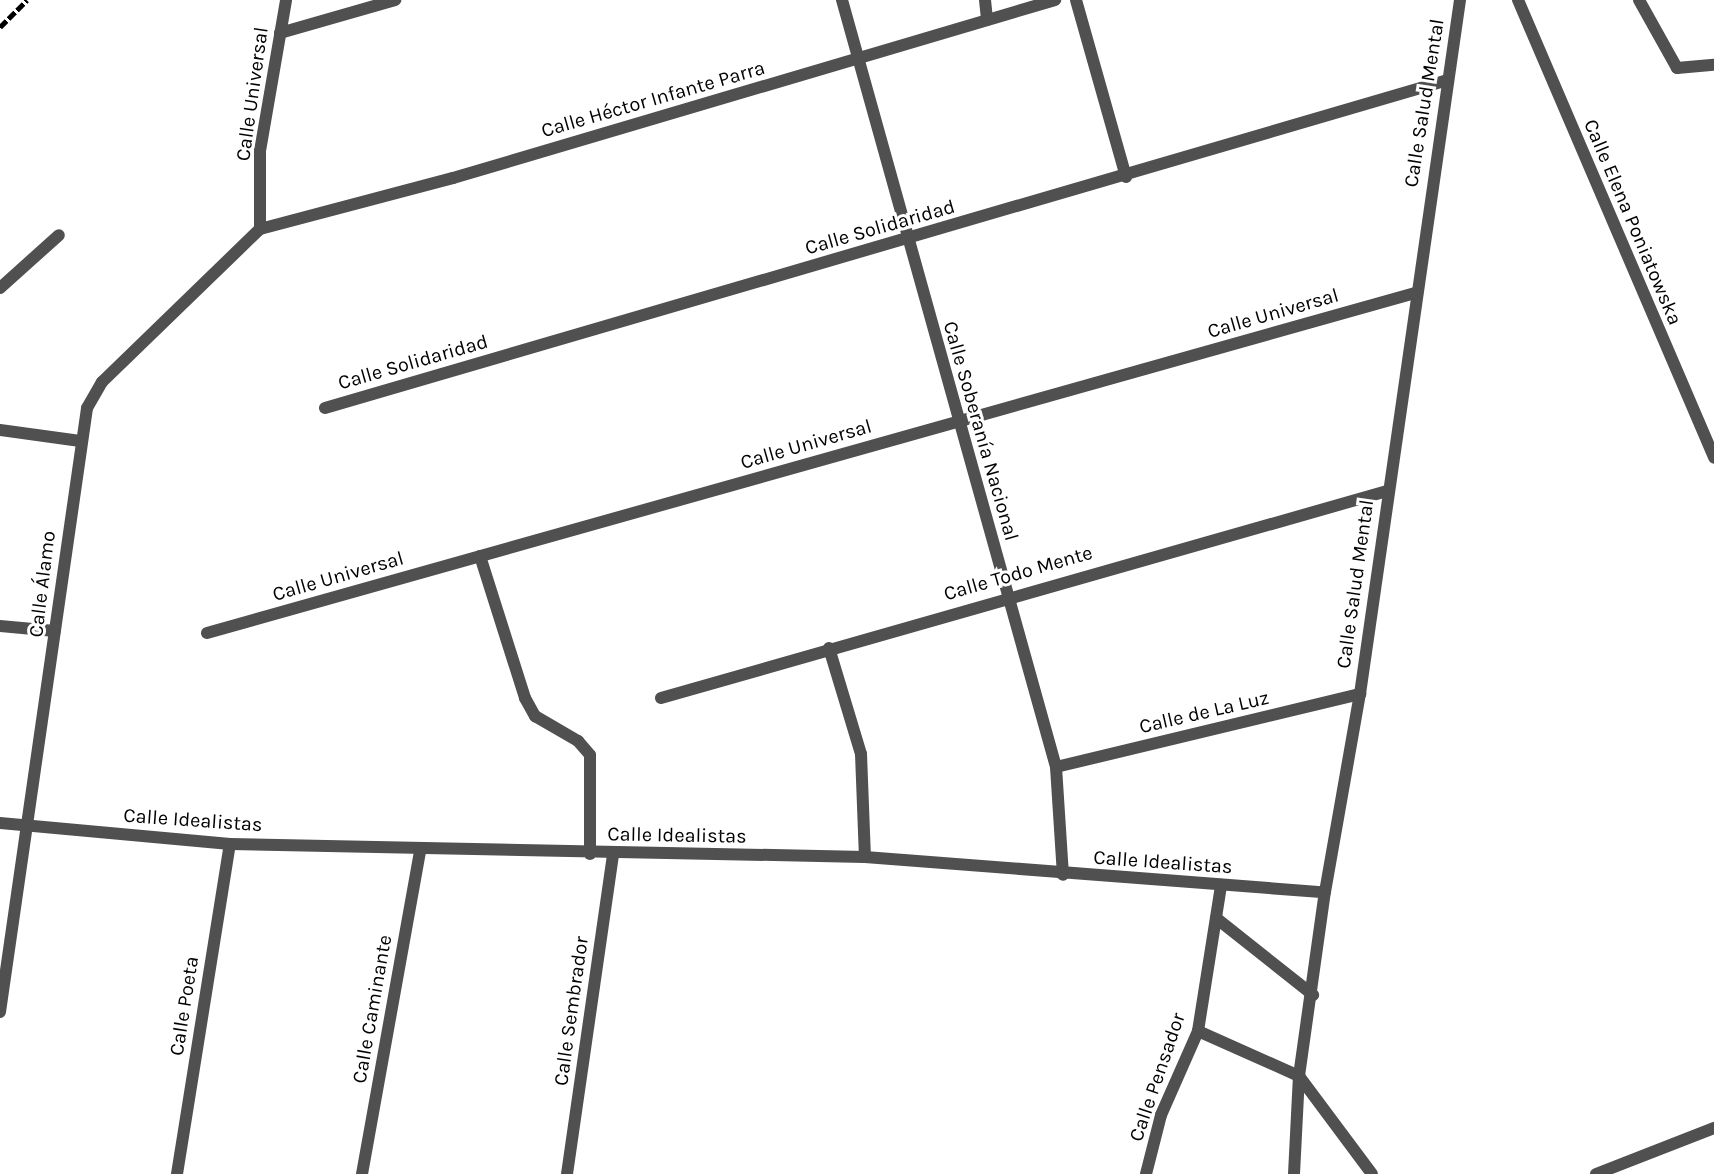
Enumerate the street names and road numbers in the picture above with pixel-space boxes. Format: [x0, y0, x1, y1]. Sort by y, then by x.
street label: Calle Salud Mental [1399, 17, 1449, 189]
street label: Calle Universal [231, 25, 273, 163]
street label: Calle Héctor Infante Parra [538, 56, 768, 142]
street label: Calle Elena Poniatowska [1579, 116, 1687, 328]
street label: Calle Solidaridad [802, 194, 958, 260]
street label: Calle Universal [1205, 283, 1341, 343]
street label: Calle Soberanía Nacional [938, 318, 1024, 544]
street label: Calle Solidaridad [335, 329, 491, 395]
street label: Calle Universal [738, 414, 874, 474]
street label: Calle Salud Mental [1331, 498, 1379, 670]
street label: Calle Álamo [24, 529, 60, 639]
street label: Calle Todo Mente [941, 540, 1095, 606]
street label: Calle Universal [270, 546, 406, 606]
street label: Calle de La Luz [1137, 685, 1271, 739]
street label: Calle Idealistas [123, 803, 263, 837]
street label: Calle Idealistas [607, 822, 747, 848]
street label: Calle Idealistas [1093, 845, 1233, 879]
street label: Calle Caminante [347, 933, 397, 1085]
street label: Calle Sembrador [549, 935, 593, 1087]
street label: Calle Poeta [164, 955, 204, 1057]
street label: Calle Pensador [1124, 1010, 1190, 1144]

